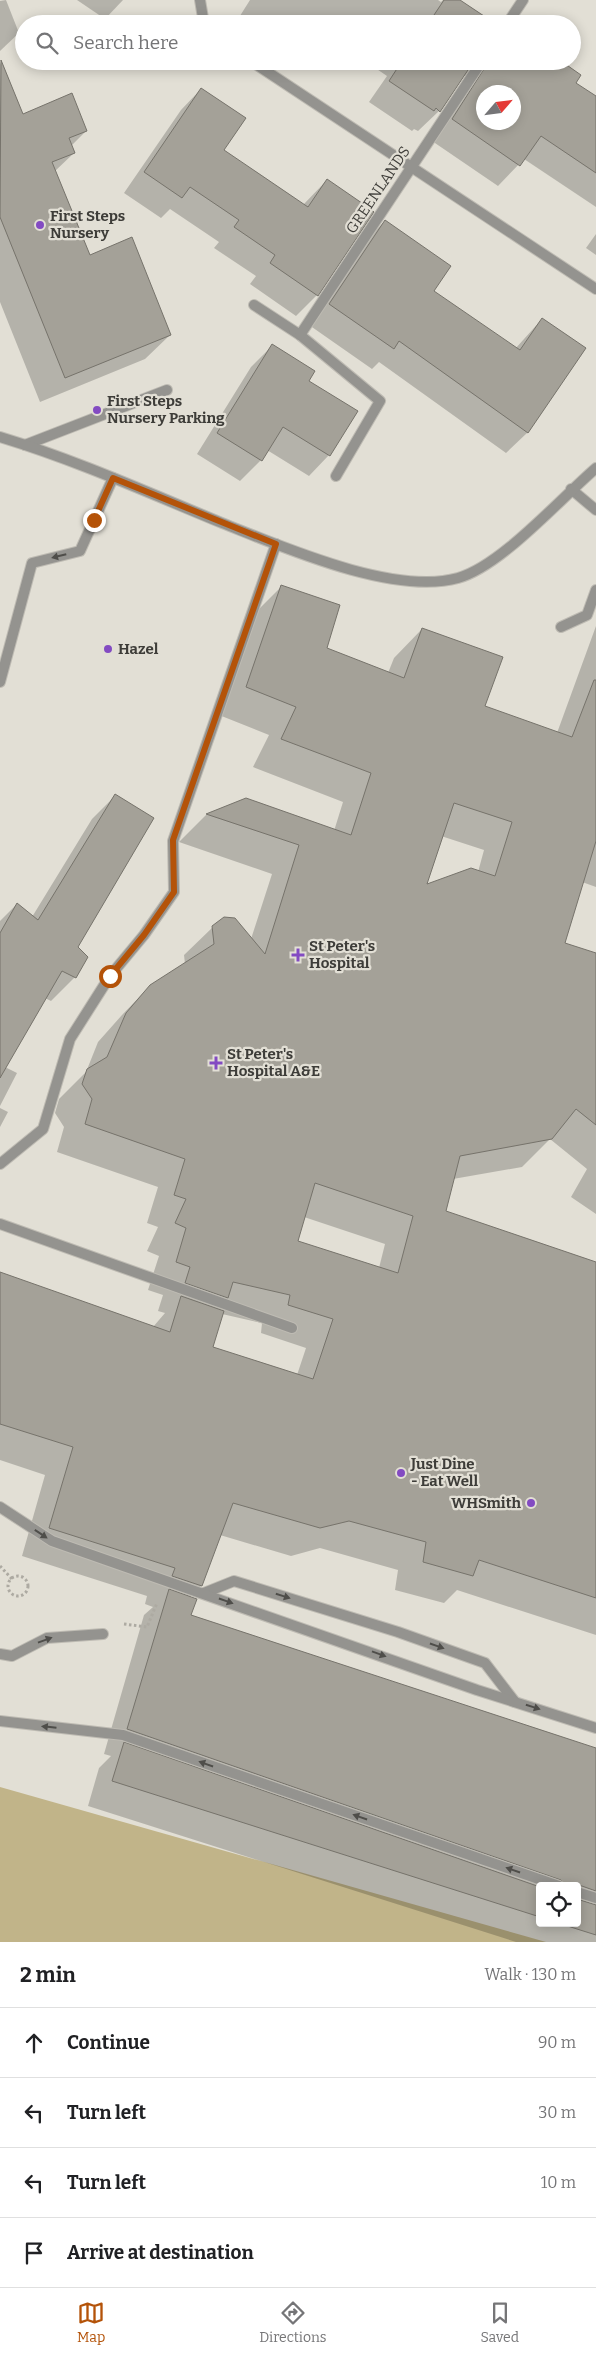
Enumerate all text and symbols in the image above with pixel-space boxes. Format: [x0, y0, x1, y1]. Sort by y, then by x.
search box [15, 15, 581, 70]
icon: search [33, 29, 61, 57]
text: Search here [73, 31, 178, 54]
north arrow [476, 85, 521, 130]
street label: GREENLANDS [342, 143, 414, 237]
place label: First Steps Nursery [50, 207, 125, 242]
marker: First Steps Nursery [34, 219, 46, 231]
place label: First Steps Nursery Parking [107, 392, 225, 427]
marker: First Steps Nursery Parking [91, 404, 103, 416]
route end [83, 509, 106, 532]
one-way arrow [52, 552, 67, 560]
place label: Hazel [118, 640, 159, 658]
marker: Hazel [102, 643, 114, 655]
place label: St Peter's Hospital [309, 937, 375, 972]
marker: St Peter's Hospital [291, 948, 305, 962]
route start [99, 965, 122, 988]
place label: St Peter's Hospital A&E [227, 1045, 320, 1080]
marker: St Peter's Hospital A&E [209, 1056, 223, 1070]
place label: Just Dine - Eat Well [410, 1455, 479, 1490]
marker: Just Dine - Eat Well [395, 1467, 407, 1479]
place label: WHSmith [451, 1494, 521, 1512]
marker: WHSmith [525, 1497, 537, 1509]
one-way arrow [34, 1529, 47, 1539]
one-way arrow [275, 1593, 290, 1601]
one-way arrow [219, 1597, 234, 1605]
one-way arrow [38, 1636, 53, 1644]
one-way arrow [430, 1643, 445, 1650]
one-way arrow [372, 1651, 387, 1658]
one-way arrow [526, 1704, 541, 1712]
one-way arrow [41, 1723, 57, 1731]
one-way arrow [198, 1760, 213, 1768]
one-way arrow [352, 1813, 367, 1820]
one-way arrow [505, 1866, 520, 1874]
map controls [536, 1882, 581, 1927]
button: locate [536, 1882, 581, 1927]
text: 2 min [20, 1962, 76, 1988]
text: Walk · 130 m [484, 1965, 576, 1984]
icon: ahead [20, 2029, 48, 2057]
text: Continue [67, 2031, 150, 2054]
text: 90 m [538, 2033, 576, 2052]
icon: left [20, 2099, 48, 2127]
text: Turn left [67, 2101, 146, 2124]
text: 30 m [538, 2103, 576, 2122]
icon: left [20, 2169, 48, 2197]
text: Turn left [67, 2171, 146, 2194]
text: 10 m [541, 2173, 576, 2192]
icon: arrive [20, 2239, 48, 2267]
text: Arrive at destination [67, 2241, 254, 2264]
tab: Map [77, 2299, 105, 2346]
tab: Directions [259, 2299, 327, 2346]
tab: Saved [481, 2299, 519, 2346]

